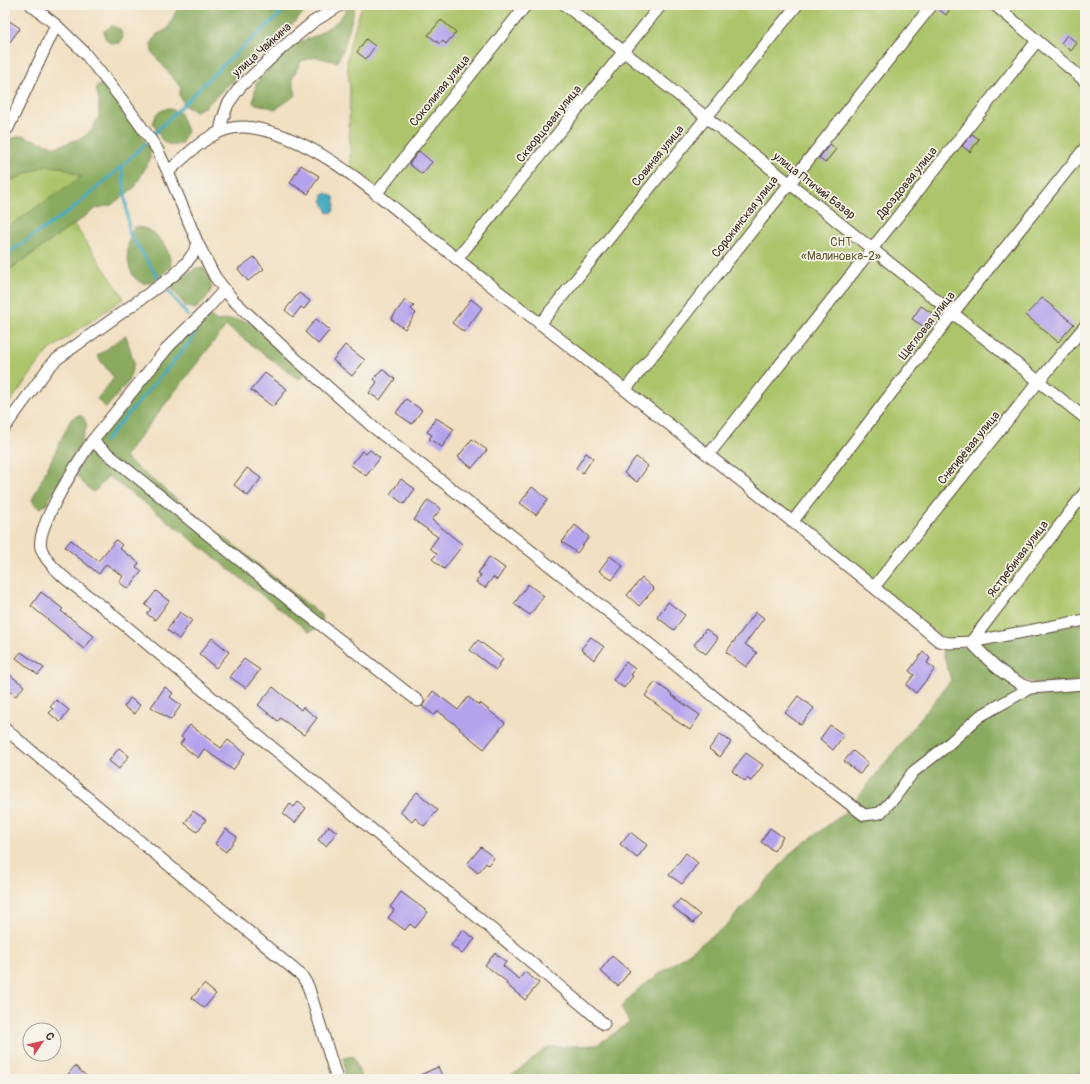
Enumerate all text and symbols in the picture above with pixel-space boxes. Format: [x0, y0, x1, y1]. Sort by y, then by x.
street label: улица Чайкина [229, 19, 295, 81]
street label: Соколиная улица [407, 52, 474, 130]
street label: Скворцовая улица [513, 82, 585, 166]
street label: Совиная улица [629, 122, 688, 190]
street label: Дроздовая улица [873, 144, 941, 223]
street label: улица Птичий Базар [769, 149, 859, 223]
street label: Сорокинская улица [708, 173, 782, 261]
park label: СНТ «Малиновка-2» [801, 235, 881, 264]
street label: Щегловая улица [896, 288, 959, 363]
street label: Снегирёвая улица [935, 408, 1004, 488]
street label: Ястребиная улица [984, 517, 1052, 600]
north arrow [22, 1022, 62, 1062]
text: С [43, 1030, 57, 1043]

